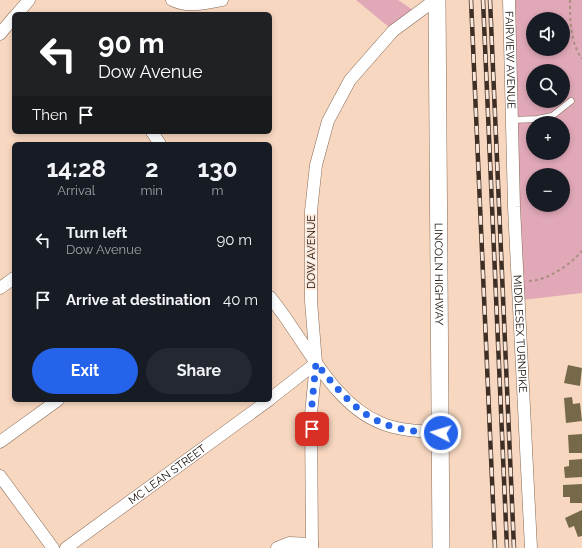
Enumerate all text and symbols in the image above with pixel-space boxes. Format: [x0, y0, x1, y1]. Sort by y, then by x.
street label: FAIRVIEW AVENUE [502, 11, 518, 109]
map controls [526, 12, 570, 212]
button: sound [526, 12, 570, 56]
text: 90 m [98, 27, 164, 60]
icon: left [32, 28, 84, 80]
text: Dow Avenue [98, 61, 203, 82]
button: search [526, 64, 570, 108]
icon: arrive [75, 104, 97, 126]
text: Then [32, 106, 67, 124]
button: + [526, 116, 570, 160]
text: 14:28 [47, 154, 106, 183]
text: 2 [145, 154, 159, 183]
text: 130 [197, 154, 237, 183]
button: − [526, 168, 570, 212]
text: Arrival [57, 183, 95, 198]
text: min [141, 183, 163, 198]
text: m [211, 183, 223, 198]
street label: DOW AVENUE [305, 215, 318, 289]
street label: LINCOLN HIGHWAY [432, 223, 445, 325]
text: Turn left [66, 224, 127, 242]
icon: left [32, 229, 54, 251]
text: 90 m [216, 231, 252, 249]
text: Dow Avenue [66, 242, 142, 257]
street label: MIDDLESEX TURNPIKE [510, 275, 529, 393]
icon: arrive [32, 289, 54, 311]
text: Arrive at destination [66, 291, 211, 309]
text: 40 m [223, 291, 258, 309]
button: Exit [32, 348, 138, 394]
button: Share [146, 348, 252, 394]
pin [295, 412, 329, 446]
position arrow [420, 412, 462, 454]
icon: arrive [301, 418, 323, 440]
street label: MC LEAN STREET [126, 442, 209, 507]

